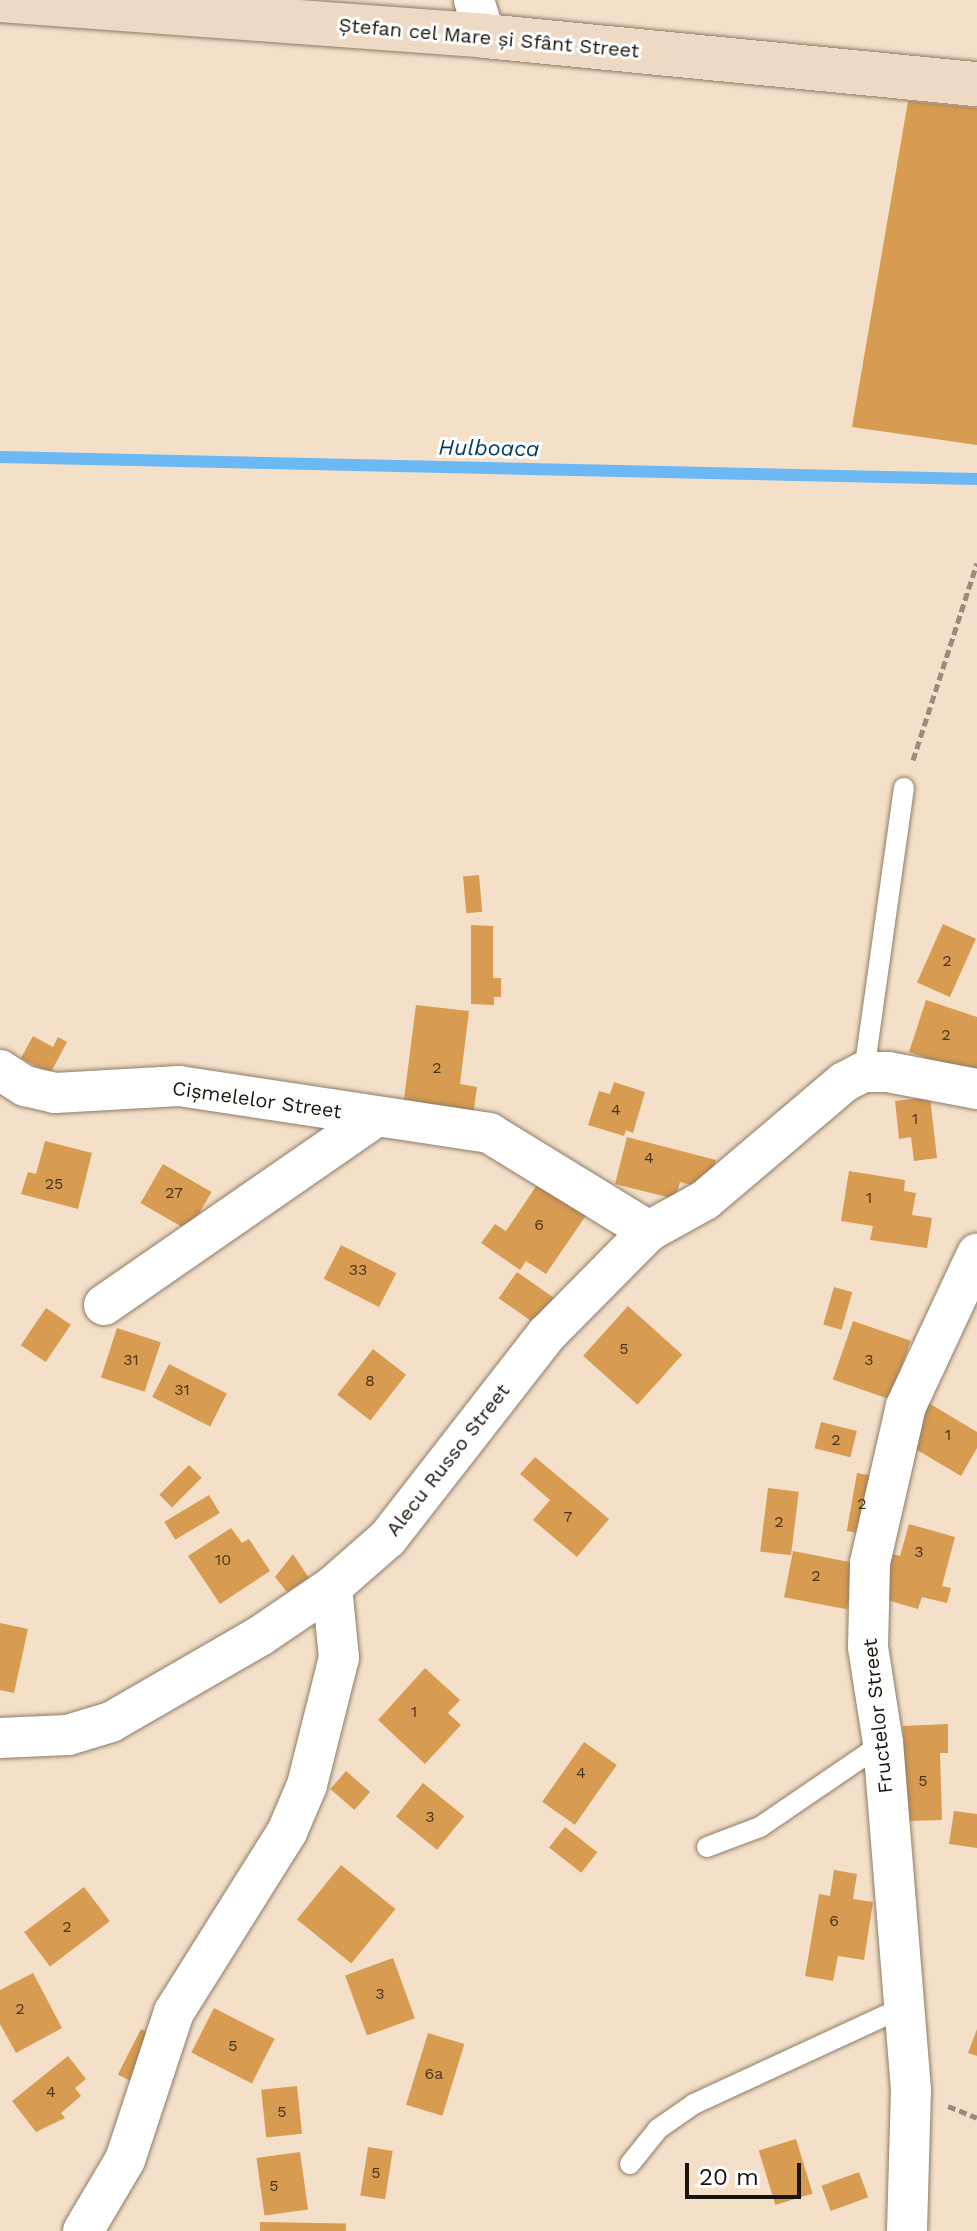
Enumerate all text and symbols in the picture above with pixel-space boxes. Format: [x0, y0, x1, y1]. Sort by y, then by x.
street label: Ștefan cel Mare și Sfânt Street [337, 13, 641, 63]
water label: Hulboaca [438, 434, 540, 462]
house number: 2 [942, 951, 952, 971]
house number: 2 [941, 1025, 951, 1045]
house number: 2 [432, 1058, 442, 1078]
street label: Cișmelelor Street [171, 1076, 343, 1124]
house number: 4 [611, 1100, 621, 1120]
house number: 1 [912, 1109, 918, 1129]
house number: 4 [644, 1148, 654, 1168]
house number: 25 [45, 1174, 63, 1194]
house number: 27 [165, 1183, 183, 1203]
house number: 1 [866, 1188, 872, 1208]
house number: 6 [534, 1215, 544, 1235]
house number: 33 [349, 1260, 367, 1280]
house number: 5 [619, 1339, 629, 1359]
house number: 31 [123, 1350, 139, 1370]
house number: 3 [864, 1350, 874, 1370]
house number: 8 [365, 1371, 375, 1391]
street label: Alecu Russo Street [381, 1379, 515, 1541]
house number: 31 [174, 1380, 190, 1400]
house number: 1 [945, 1425, 951, 1445]
house number: 2 [831, 1430, 841, 1450]
house number: 2 [857, 1494, 867, 1514]
house number: 7 [564, 1507, 572, 1527]
house number: 2 [774, 1512, 784, 1532]
house number: 3 [914, 1542, 924, 1562]
house number: 10 [215, 1550, 231, 1570]
house number: 2 [811, 1566, 821, 1586]
street label: Fructelor Street [858, 1637, 898, 1795]
house number: 1 [411, 1702, 417, 1722]
house number: 4 [576, 1763, 586, 1783]
house number: 5 [918, 1771, 928, 1791]
house number: 3 [425, 1807, 435, 1827]
house number: 6 [829, 1911, 839, 1931]
house number: 2 [62, 1917, 72, 1937]
house number: 3 [375, 1984, 385, 2004]
house number: 2 [15, 1999, 25, 2019]
house number: 5 [228, 2036, 238, 2056]
house number: 6a [425, 2064, 443, 2084]
house number: 4 [46, 2082, 56, 2102]
house number: 5 [277, 2102, 287, 2122]
scale bar [689, 2147, 805, 2197]
house number: 5 [371, 2163, 381, 2183]
text: 20 m [699, 2163, 759, 2191]
house number: 5 [269, 2176, 279, 2196]

